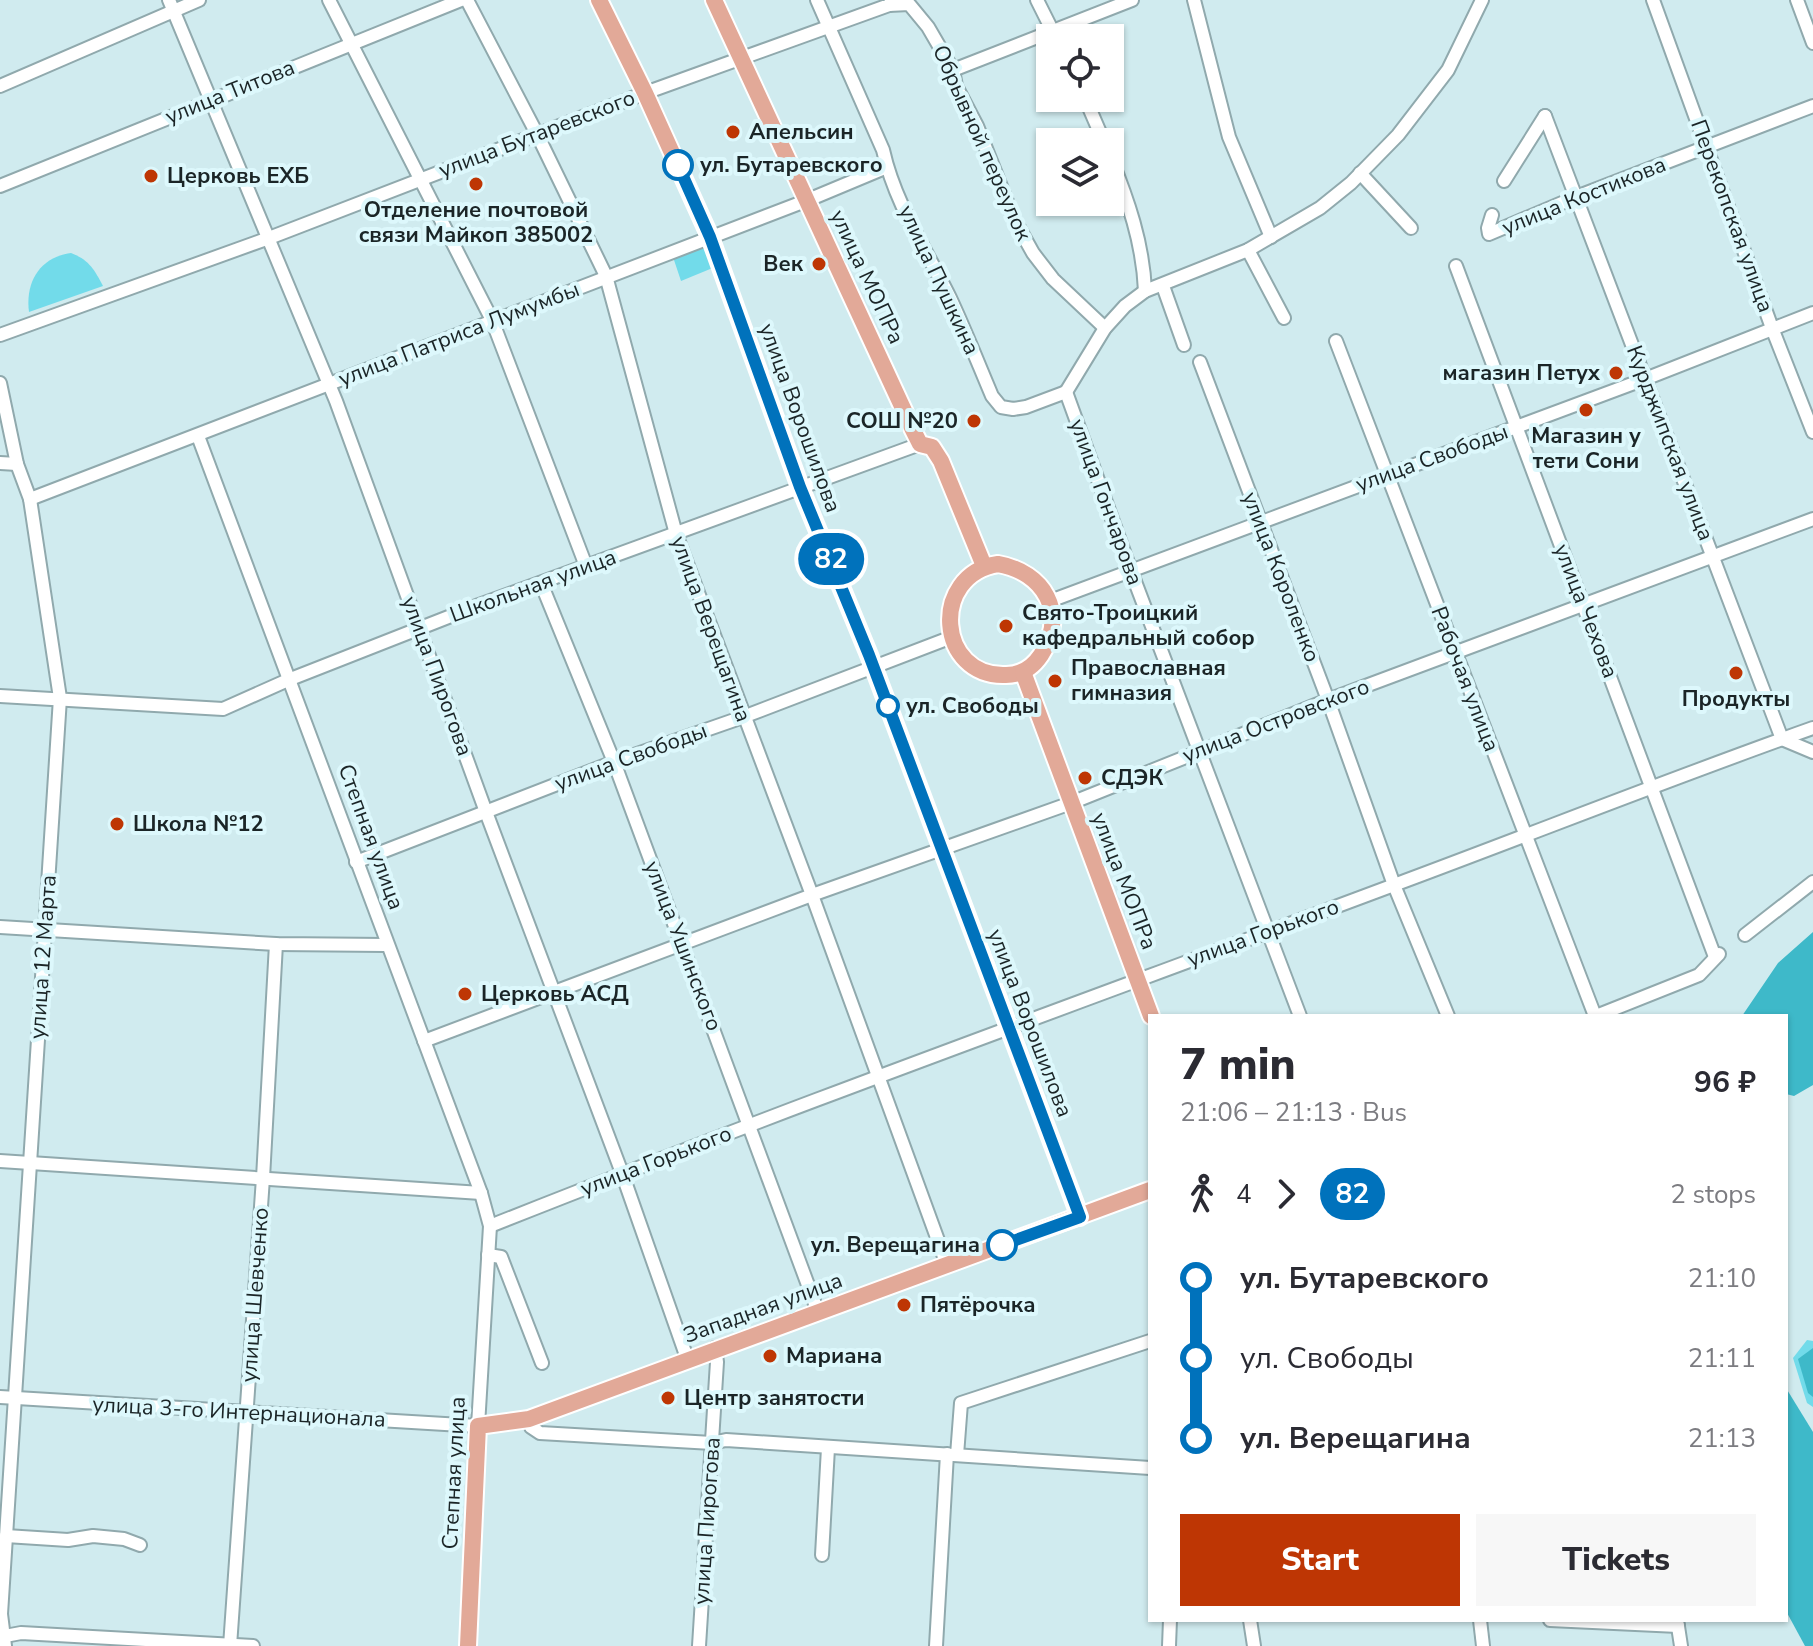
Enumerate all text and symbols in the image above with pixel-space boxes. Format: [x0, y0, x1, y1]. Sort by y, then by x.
map controls [1036, 24, 1124, 216]
button: locate [1036, 24, 1124, 112]
street label: Обрывной переулок [925, 40, 1039, 246]
street label: улица Титова [161, 52, 299, 132]
street label: улица Бутаревского [434, 83, 640, 185]
street label: Перекопская улица [1683, 115, 1781, 317]
place label: Апельсин [749, 117, 854, 147]
marker: Апельсин [724, 123, 742, 141]
button: layers [1036, 128, 1124, 216]
street label: улица Костикова [1498, 149, 1670, 243]
marker: ул. Бутаревского [663, 150, 693, 180]
place label: ул. Бутаревского [700, 150, 883, 180]
place label: Церковь ЕХБ [167, 161, 309, 191]
marker: Церковь ЕХБ [142, 167, 160, 185]
marker: Отделение почтовой связи Майкоп 385002 [467, 175, 485, 193]
place label: Отделение почтовой связи Майкоп 385002 [359, 195, 593, 250]
street label: улица Пушкина [891, 200, 987, 360]
street label: улица МОПРа [823, 205, 911, 349]
place label: Век [763, 249, 804, 279]
marker: Век [810, 255, 828, 273]
street label: улица Патриса Лумумбы [334, 274, 584, 394]
street label: улица Ворошилова [752, 319, 848, 517]
street label: Курджипская улица [1619, 341, 1721, 545]
place label: магазин Петух [1443, 358, 1601, 388]
marker: магазин Петух [1607, 364, 1625, 382]
marker: Магазин у тети Сони [1577, 401, 1595, 419]
place label: СОШ №20 [846, 406, 958, 436]
marker: СОШ №20 [965, 412, 983, 430]
street label: улица Гончарова [1062, 415, 1150, 589]
street label: улица Свободы [1352, 416, 1512, 500]
place label: Магазин у тети Сони [1531, 421, 1641, 476]
street label: улица Короленко [1235, 488, 1327, 666]
street label: улица Верещагина [663, 532, 759, 726]
line badge: 82 [795, 533, 867, 585]
text: 82 [814, 540, 848, 578]
street label: улица Чехова [1547, 540, 1625, 682]
street label: Школьная улица [446, 542, 620, 630]
street label: улица Пирогова [394, 592, 480, 760]
place label: Свято-Троицкий кафедральный собор [1022, 598, 1255, 653]
street label: Рабочая улица [1424, 602, 1506, 756]
marker: Свято-Троицкий кафедральный собор [997, 617, 1015, 635]
place label: Православная гимназия [1071, 653, 1226, 708]
marker: Продукты [1727, 664, 1745, 682]
marker: Православная гимназия [1046, 672, 1064, 690]
street label: улица Островского [1178, 672, 1374, 770]
place label: Продукты [1682, 684, 1790, 714]
place label: ул. Свободы [906, 691, 1039, 721]
marker: ул. Свободы [877, 695, 899, 717]
street label: улица Свободы [551, 715, 711, 799]
street label: Степная улица [331, 760, 411, 914]
place label: СДЭК [1101, 763, 1163, 793]
marker: СДЭК [1076, 769, 1094, 787]
street label: улица МОПРа [1084, 808, 1164, 954]
place label: Школа №12 [133, 809, 264, 839]
marker: Школа №12 [108, 815, 126, 833]
street label: улица Ушинского [637, 857, 729, 1035]
street label: улица 12 Марта [22, 874, 64, 1040]
street label: улица Горького [1183, 892, 1343, 974]
street label: улица Ворошилова [980, 925, 1080, 1121]
place label: Церковь АСД [481, 979, 629, 1009]
marker: Церковь АСД [456, 985, 474, 1003]
text: 7 min [1180, 1035, 1296, 1095]
text: 96 ₽ [1694, 1062, 1756, 1103]
text: 21:06 – 21:13 · Bus [1180, 1095, 1407, 1130]
street label: улица Горького [576, 1118, 736, 1204]
icon: walk [1180, 1172, 1224, 1216]
icon: forward [1264, 1172, 1308, 1216]
text: 82 [1336, 1175, 1369, 1213]
text: 4 [1236, 1177, 1252, 1212]
text: 2 stops [1670, 1177, 1756, 1212]
street label: улица Шевченко [234, 1207, 276, 1383]
place label: ул. Верещагина [811, 1230, 980, 1260]
marker: ул. Верещагина [987, 1230, 1017, 1260]
text: ул. Бутаревского [1240, 1258, 1489, 1299]
text: 21:10 [1688, 1261, 1756, 1296]
street label: Западная улица [679, 1265, 847, 1351]
place label: Пятёрочка [920, 1290, 1036, 1320]
marker: Пятёрочка [895, 1296, 913, 1314]
text: ул. Свободы [1240, 1338, 1414, 1379]
place label: Мариана [786, 1341, 882, 1371]
text: 21:11 [1688, 1341, 1756, 1376]
marker: Мариана [761, 1347, 779, 1365]
place label: Центр занятости [684, 1383, 864, 1413]
street label: улица 3-го Интернационала [92, 1389, 386, 1435]
marker: Центр занятости [659, 1389, 677, 1407]
street label: Степная улица [435, 1396, 473, 1550]
text: ул. Верещагина [1240, 1418, 1471, 1459]
text: 21:13 [1688, 1421, 1756, 1456]
street label: улица Пирогова [686, 1436, 728, 1606]
button: Start [1180, 1514, 1460, 1606]
button: Tickets [1476, 1514, 1756, 1606]

